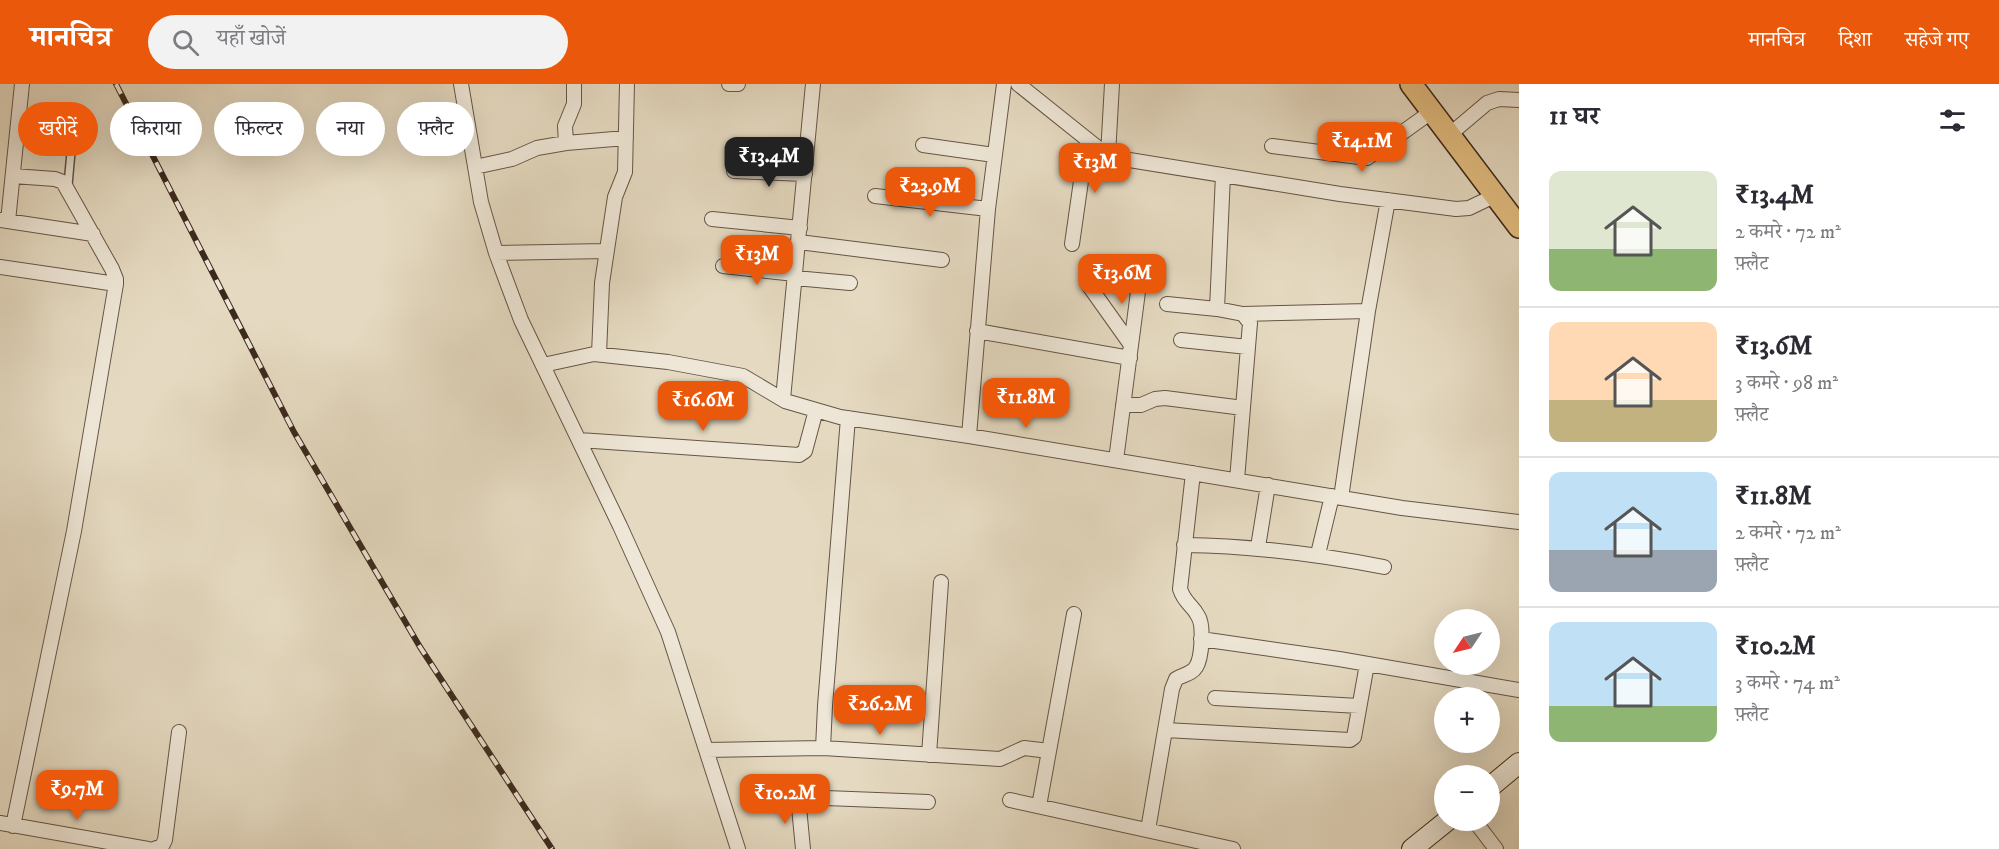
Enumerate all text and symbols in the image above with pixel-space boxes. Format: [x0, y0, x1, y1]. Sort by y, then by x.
search box [148, 15, 568, 69]
text: मानचित्र [30, 20, 112, 55]
text: यहाँ खोजें [217, 25, 286, 52]
icon: search [169, 26, 202, 59]
text: मानचित्र [1748, 27, 1805, 53]
text: दिशा [1838, 27, 1872, 53]
text: सहेजे गए [1905, 27, 1969, 53]
text: 11 घर [1549, 100, 1600, 133]
chip: खरीदें [18, 102, 98, 156]
chip: किराया [110, 102, 202, 156]
chip: फ़िल्टर [214, 102, 304, 156]
chip: नया [316, 102, 385, 156]
chip: फ़्लैट [397, 102, 474, 156]
icon: filters [1936, 104, 1969, 137]
pin: ₹14.1M [1313, 122, 1411, 173]
text: ₹14.1M [1332, 129, 1393, 154]
pin: ₹13.4M [720, 137, 818, 188]
pin: ₹13M [1059, 143, 1131, 194]
text: ₹13.4M [739, 144, 799, 169]
text: ₹13M [1073, 150, 1117, 175]
pin: ₹23.9M [881, 167, 979, 218]
text: ₹23.9M [899, 174, 961, 199]
text: ₹13.4M [1735, 179, 1814, 212]
icon: home [1597, 195, 1669, 267]
text: 2 कमरे · 72 m² [1735, 220, 1841, 245]
pin: ₹13M [721, 235, 793, 286]
text: ₹13M [735, 242, 779, 267]
text: फ़्लैट [1735, 252, 1768, 277]
pin: ₹13.6M [1073, 254, 1171, 305]
text: ₹13.6M [1092, 261, 1152, 286]
text: ₹13.6M [1735, 330, 1812, 363]
icon: home [1597, 346, 1669, 418]
text: 3 कमरे · 98 m² [1735, 371, 1838, 396]
pin: ₹11.8M [977, 378, 1075, 429]
pin: ₹16.6M [654, 381, 752, 432]
text: ₹11.8M [996, 385, 1056, 410]
text: ₹16.6M [672, 388, 734, 413]
text: फ़्लैट [1735, 403, 1768, 428]
text: ₹11.8M [1735, 480, 1812, 513]
icon: home [1597, 496, 1669, 568]
text: 2 कमरे · 72 m² [1735, 521, 1841, 546]
text: फ़्लैट [1735, 553, 1768, 578]
north arrow [1434, 609, 1500, 675]
map controls [1434, 609, 1500, 831]
text: ₹10.2M [1735, 630, 1816, 663]
icon: home [1597, 646, 1669, 718]
text: 3 कमरे · 74 m² [1735, 671, 1840, 696]
pin: ₹26.2M [831, 685, 929, 736]
button: + [1434, 687, 1500, 753]
text: ₹26.2M [848, 692, 912, 717]
text: फ़्लैट [1735, 703, 1768, 728]
button: − [1434, 765, 1500, 831]
pin: ₹9.7M [35, 770, 119, 821]
pin: ₹10.2M [736, 774, 834, 825]
text: ₹9.7M [50, 777, 104, 802]
text: ₹10.2M [754, 781, 816, 806]

